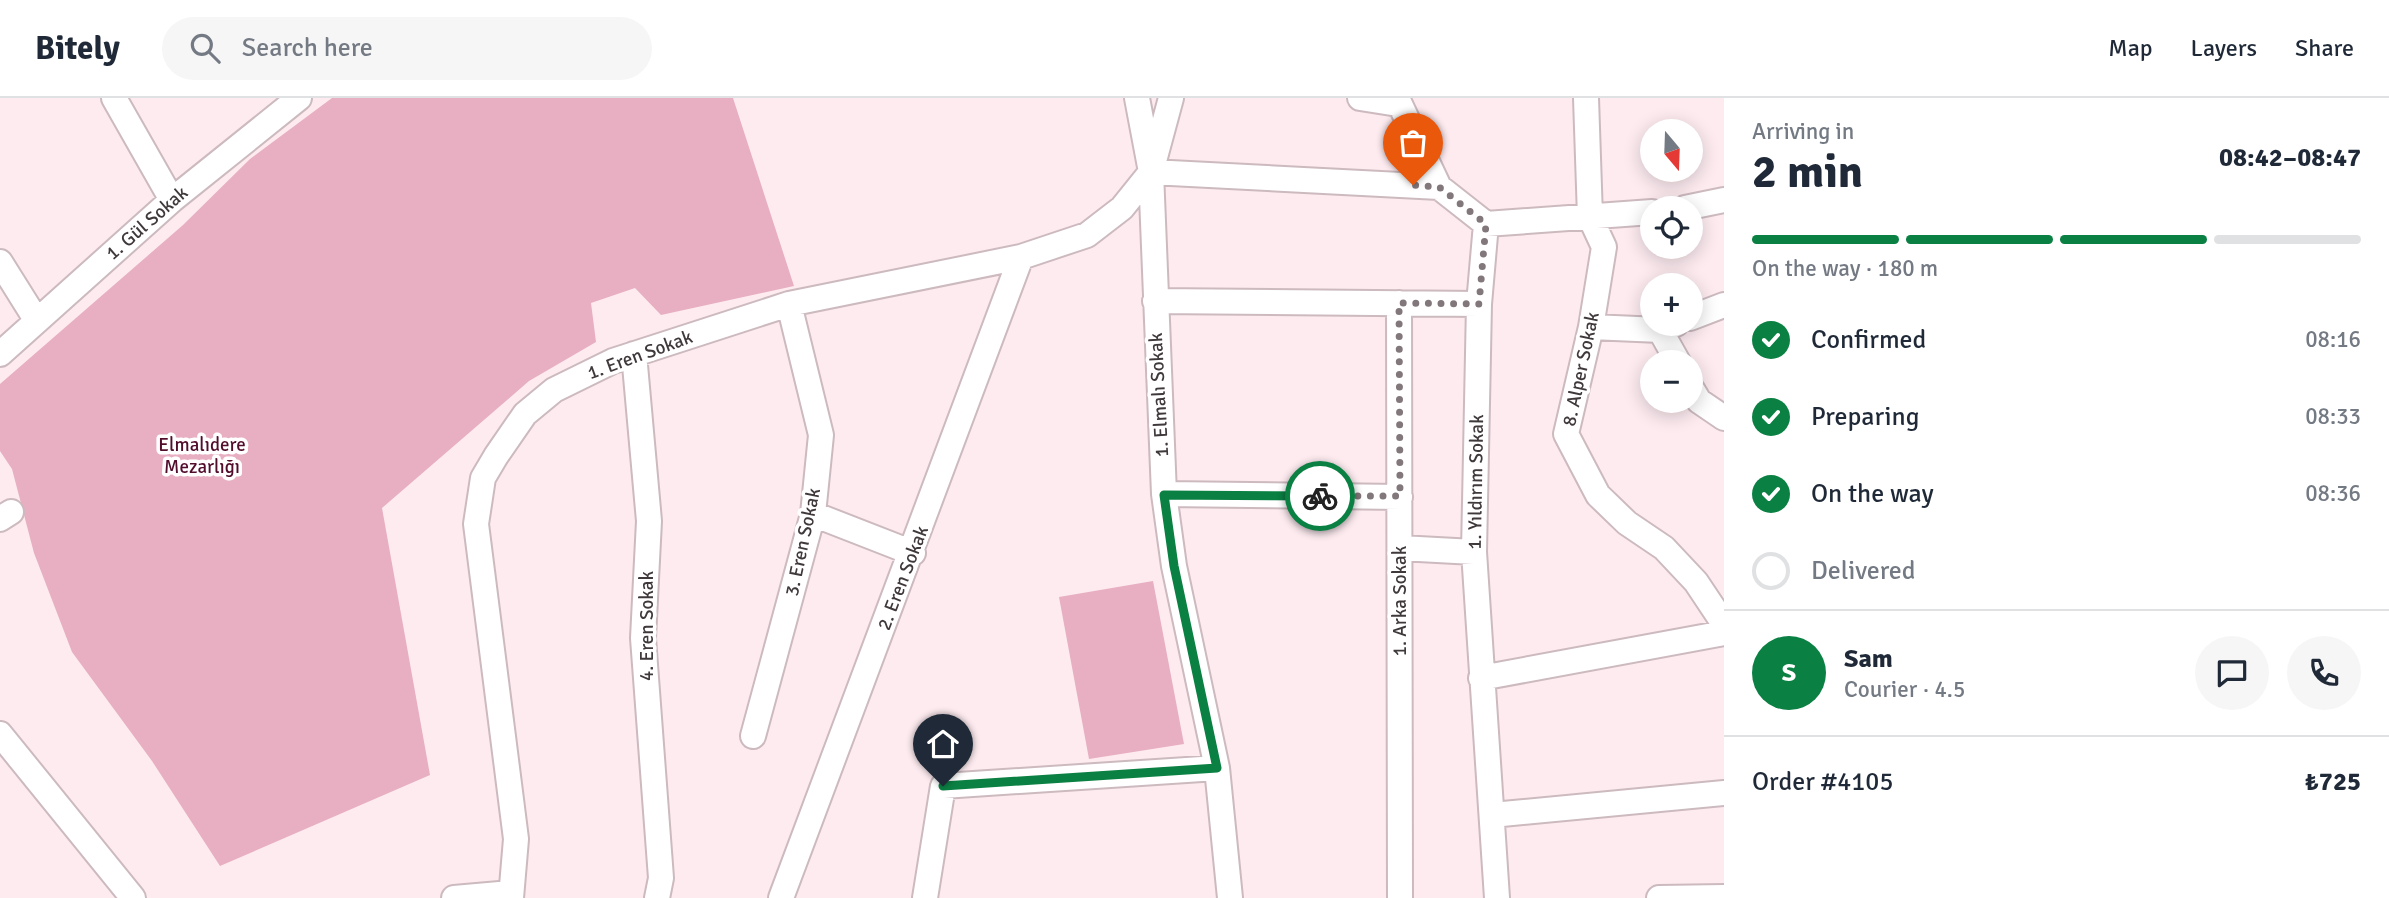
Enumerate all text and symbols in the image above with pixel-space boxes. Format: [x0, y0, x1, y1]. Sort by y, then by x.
search box [162, 17, 652, 80]
text: Bitely [35, 28, 120, 69]
icon: search [186, 29, 224, 67]
text: Search here [242, 32, 373, 64]
text: Map [2108, 33, 2153, 63]
text: Layers [2191, 33, 2257, 63]
text: Share [2295, 33, 2354, 63]
pin [1383, 113, 1443, 185]
text: Arriving in [1752, 117, 1854, 146]
north arrow [1640, 119, 1703, 182]
map controls [1640, 119, 1703, 413]
icon: bag [1394, 124, 1432, 162]
text: 08:42–08:47 [2219, 142, 2361, 174]
text: 2 min [1752, 144, 1863, 200]
street label: 1. Gül Sokak [101, 181, 193, 265]
button: locate [1640, 196, 1703, 259]
text: On the way · 180 m [1752, 254, 1938, 283]
button: + [1640, 273, 1703, 336]
street label: 8. Alper Sokak [1557, 309, 1605, 428]
icon: check [1752, 321, 1790, 359]
text: Confirmed [1811, 324, 1926, 356]
street label: 1. Eren Sokak [584, 325, 696, 385]
text: 08:16 [2305, 325, 2361, 354]
street label: 1. Elmalı Sokak [1144, 332, 1174, 458]
button: − [1640, 350, 1703, 413]
icon: check [1752, 398, 1790, 436]
text: Preparing [1811, 401, 1919, 433]
text: 08:33 [2305, 402, 2361, 431]
street label: 1. Yıldırım Sokak [1463, 414, 1489, 550]
park label: Elmalıdere Mezarlığı [158, 433, 246, 479]
courier [1285, 461, 1355, 531]
icon: check [1752, 475, 1790, 513]
icon: bike [1301, 477, 1339, 515]
text: On the way [1811, 478, 1934, 510]
text: 08:36 [2305, 479, 2361, 508]
street label: 3. Eren Sokak [780, 485, 826, 598]
street label: 2. Eren Sokak [872, 522, 934, 634]
street label: 1. Arka Sokak [1388, 545, 1412, 656]
text: Delivered [1811, 555, 1916, 587]
street label: 4. Eren Sokak [635, 571, 659, 681]
button: chat [2195, 636, 2269, 710]
button: phone [2287, 636, 2361, 710]
text: Sam [1844, 643, 1893, 675]
text: S [1782, 657, 1796, 689]
text: Courier · 4.5 [1844, 675, 1965, 704]
pin [913, 714, 973, 786]
icon: home [924, 725, 962, 763]
text: Order #4105 [1752, 766, 1893, 798]
text: ₺725 [2305, 766, 2361, 798]

